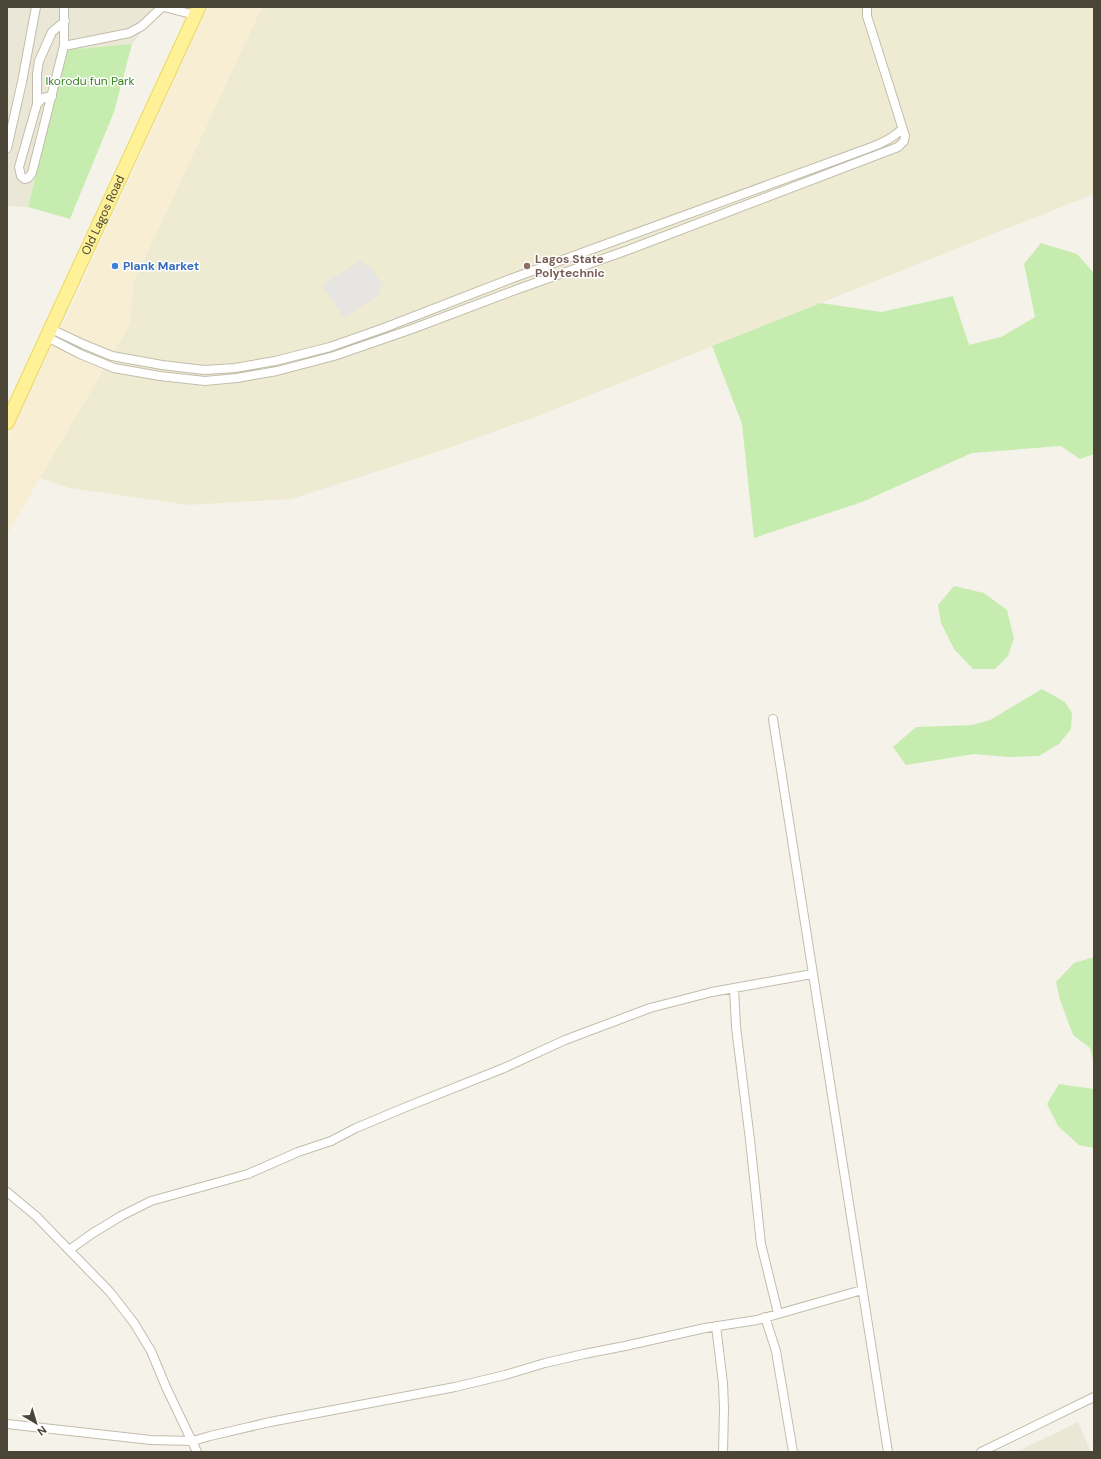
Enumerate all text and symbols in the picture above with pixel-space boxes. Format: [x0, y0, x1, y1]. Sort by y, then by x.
park label: Ikorodu fun Park [45, 73, 135, 89]
street label: Old Lagos Road [78, 173, 128, 258]
place label: Lagos State Polytechnic [535, 251, 605, 281]
place label: Plank Market [123, 258, 199, 274]
marker: Plank Market [110, 261, 120, 271]
marker: Lagos State Polytechnic [522, 261, 532, 271]
north arrow [16, 1403, 56, 1443]
text: N [35, 1423, 50, 1439]

